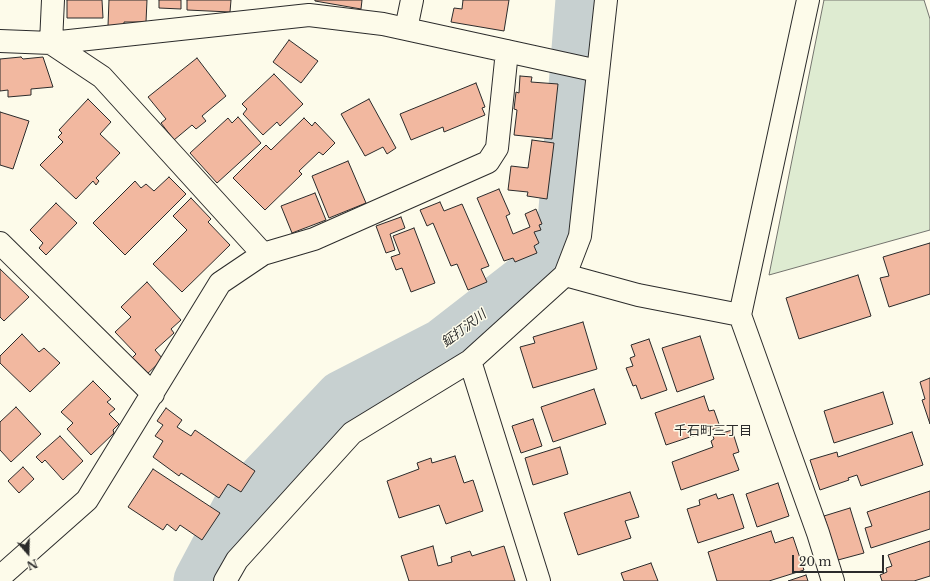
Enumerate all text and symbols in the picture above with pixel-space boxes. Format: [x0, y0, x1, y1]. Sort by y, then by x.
water label: 鉦打沢川 [439, 307, 489, 351]
district label: 千石町三丁目 [674, 423, 752, 439]
north arrow [8, 533, 48, 573]
scale bar [794, 547, 886, 573]
text: 20 m [799, 554, 831, 569]
text: N [25, 556, 39, 573]

